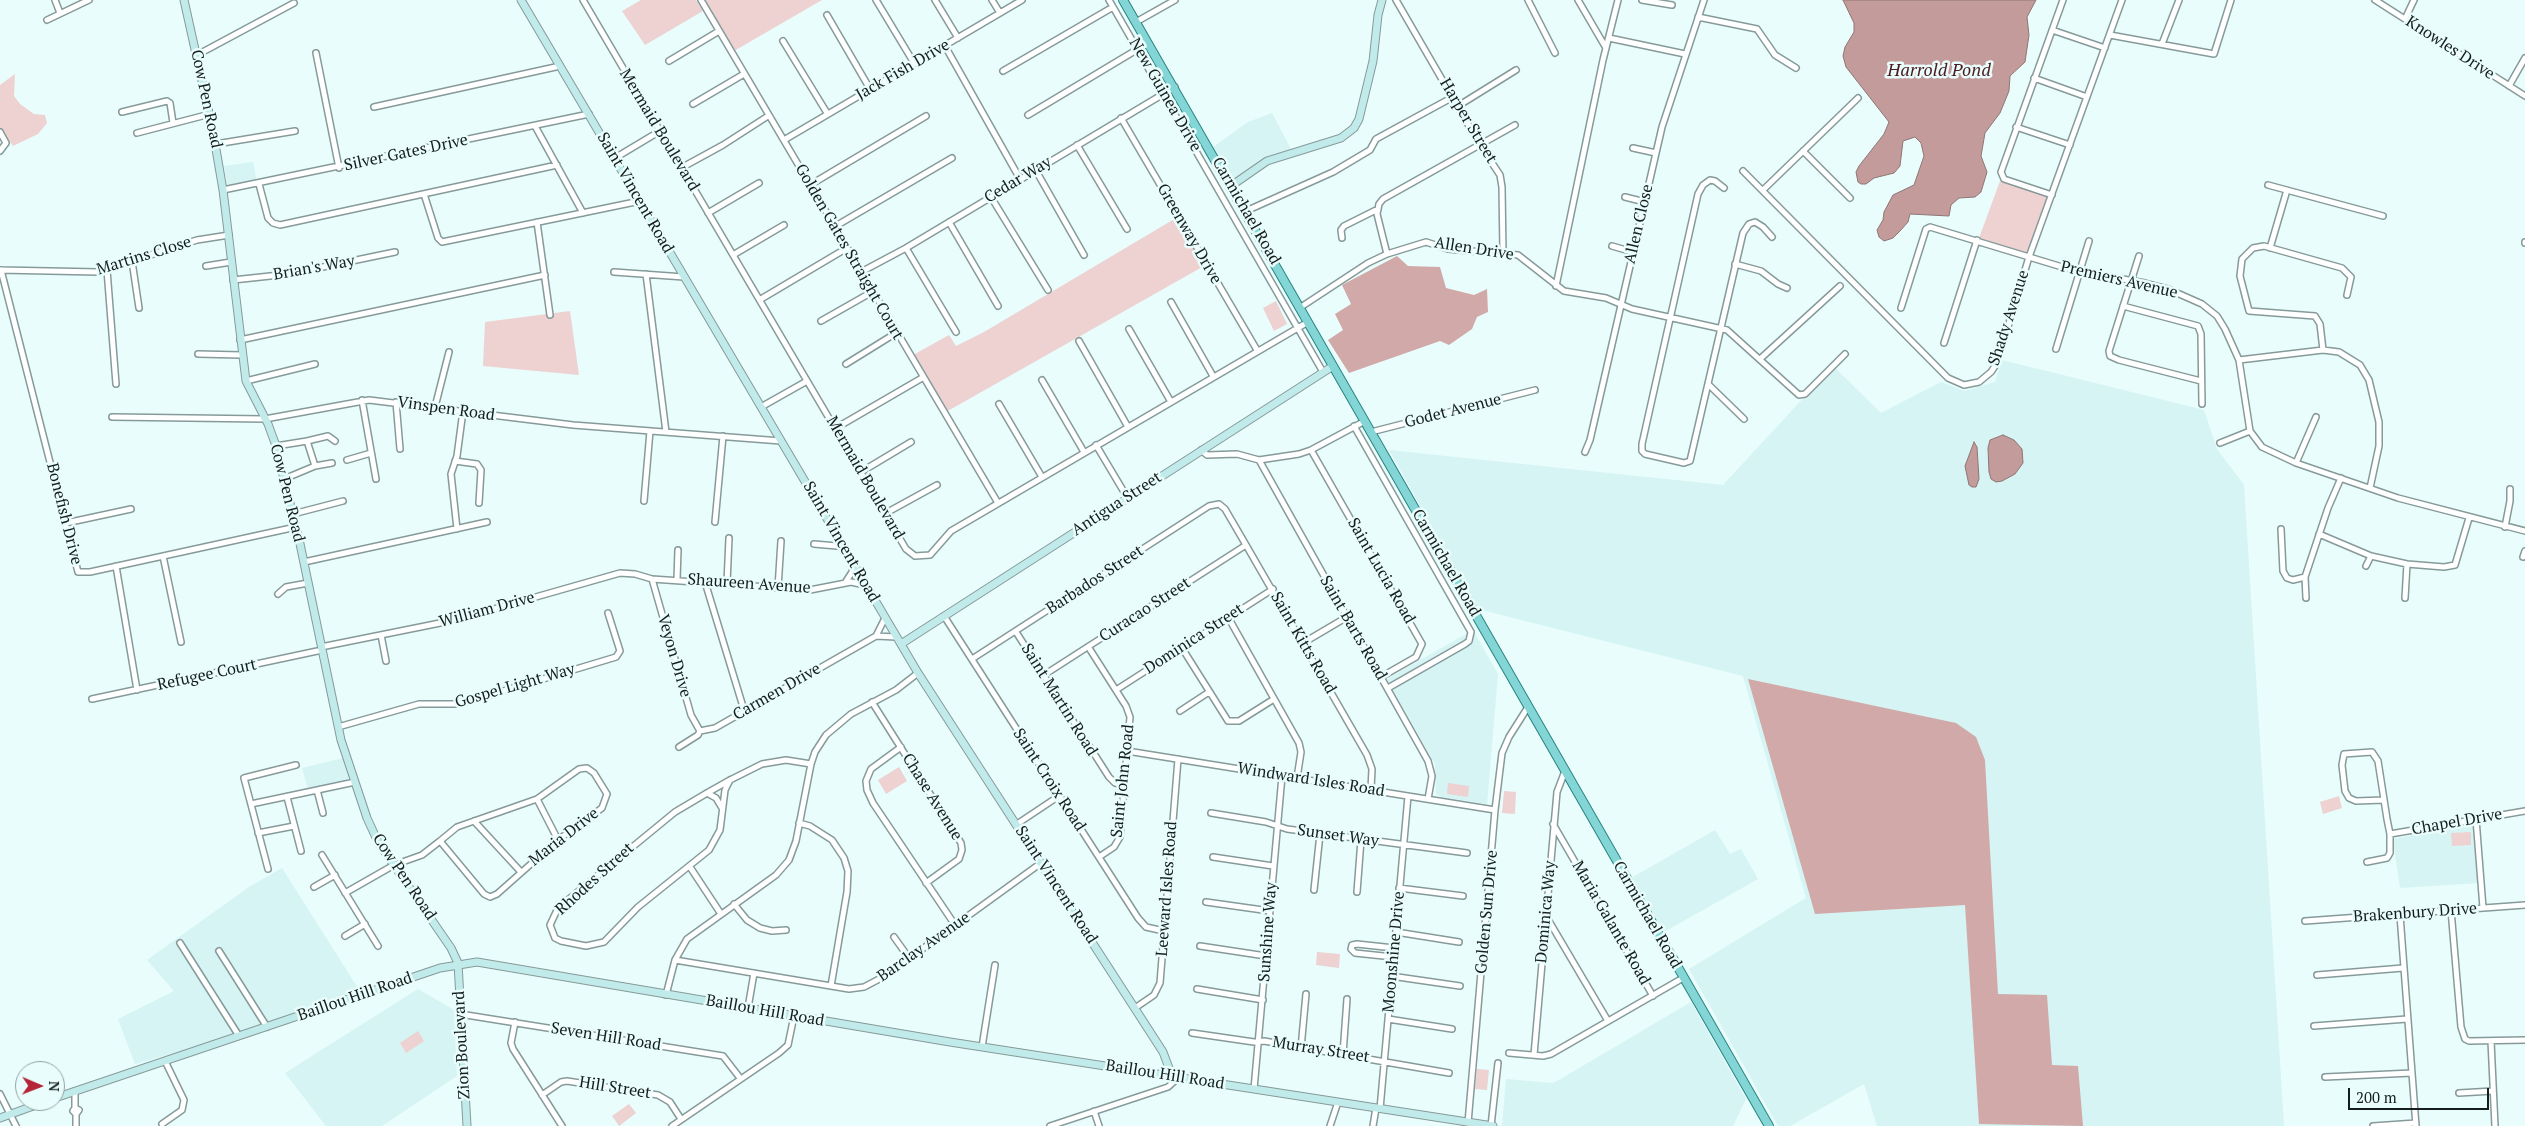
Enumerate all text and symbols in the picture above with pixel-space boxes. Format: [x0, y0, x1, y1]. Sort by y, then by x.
street label: Knowles Drive [2402, 12, 2498, 84]
street label: Jack Fish Drive [853, 35, 953, 105]
street label: New Guinea Drive [1125, 35, 1205, 155]
street label: Cow Pen Road [186, 48, 226, 150]
water label: Harrold Pond [1887, 60, 1991, 82]
street label: Mermaid Boulevard [615, 65, 703, 195]
street label: Harper Street [1435, 75, 1501, 167]
street label: Saint Vincent Road [593, 129, 677, 257]
street label: Silver Gates Drive [342, 130, 470, 176]
street label: Cedar Way [981, 152, 1055, 208]
street label: Carmichael Road [1208, 154, 1284, 268]
street label: Golden Gates Straight Court [791, 161, 907, 343]
street label: Greenway Drive [1153, 180, 1225, 288]
street label: Allen Close [1621, 182, 1657, 266]
street label: Martins Close [94, 232, 194, 280]
street label: Allen Drive [1433, 233, 1515, 265]
street label: Brian's Way [272, 251, 356, 285]
street label: Premiers Avenue [2059, 257, 2179, 303]
street label: Shady Avenue [1985, 268, 2033, 368]
street label: Godet Avenue [1403, 390, 1503, 432]
street label: Vinspen Road [396, 393, 496, 425]
street label: Mermaid Boulevard [822, 413, 908, 543]
street label: Cow Pen Road [266, 442, 308, 544]
street label: Bonefish Drive [42, 461, 86, 567]
street label: Antigua Street [1068, 468, 1166, 540]
street label: Saint Vincent Road [799, 478, 883, 606]
street label: Carmichael Road [1408, 506, 1484, 620]
street label: Saint Lucia Road [1343, 515, 1419, 627]
street label: Barbados Street [1043, 541, 1147, 619]
street label: Shaureen Avenue [687, 570, 811, 598]
street label: Saint Barts Road [1315, 572, 1391, 684]
street label: Curacao Street [1096, 573, 1194, 647]
street label: William Drive [437, 588, 537, 632]
street label: Saint Kitts Road [1266, 589, 1340, 697]
street label: Dominica Street [1140, 600, 1248, 678]
street label: Veyon Drive [653, 612, 695, 700]
street label: Saint Martin Road [1017, 640, 1101, 760]
street label: Refugee Court [156, 655, 258, 695]
street label: Carmen Drive [730, 659, 824, 725]
street label: Gospel Light Way [453, 660, 577, 712]
street label: Saint John Road [1108, 724, 1138, 838]
street label: Saint Croix Road [1009, 725, 1089, 835]
street label: Chase Avenue [898, 750, 966, 844]
street label: Windward Isles Road [1236, 759, 1386, 801]
street label: Maria Drive [525, 804, 603, 870]
street label: Chapel Drive [2410, 805, 2504, 839]
street label: Leeward Isles Road [1153, 821, 1181, 957]
street label: Sunset Way [1296, 821, 1380, 851]
street label: Saint Vincent Road [1011, 823, 1101, 947]
street label: Cow Pen Road [368, 830, 440, 924]
street label: Rhodes Street [552, 839, 638, 919]
street label: Golden Sun Drive [1472, 849, 1502, 975]
street label: Maria Galante Road [1568, 858, 1654, 988]
street label: Carmichael Road [1609, 858, 1685, 972]
street label: Dominica Way [1532, 860, 1560, 964]
street label: Sunshine Way [1255, 882, 1281, 982]
street label: Moonshine Drive [1379, 890, 1409, 1014]
street label: Brakenbury Drive [2352, 899, 2478, 927]
street label: Barclay Avenue [874, 908, 974, 986]
street label: Baillou Hill Road [295, 968, 415, 1026]
street label: Zion Boulevard [450, 990, 474, 1100]
street label: Baillou Hill Road [704, 991, 826, 1031]
street label: Seven Hill Road [550, 1019, 662, 1055]
street label: Murray Street [1271, 1033, 1371, 1067]
street label: Baillou Hill Road [1104, 1056, 1226, 1094]
north arrow [15, 1061, 65, 1111]
street label: Hill Street [578, 1073, 652, 1103]
scale bar [2350, 1078, 2491, 1110]
text: N [45, 1081, 64, 1092]
text: 200 m [2356, 1087, 2397, 1107]

